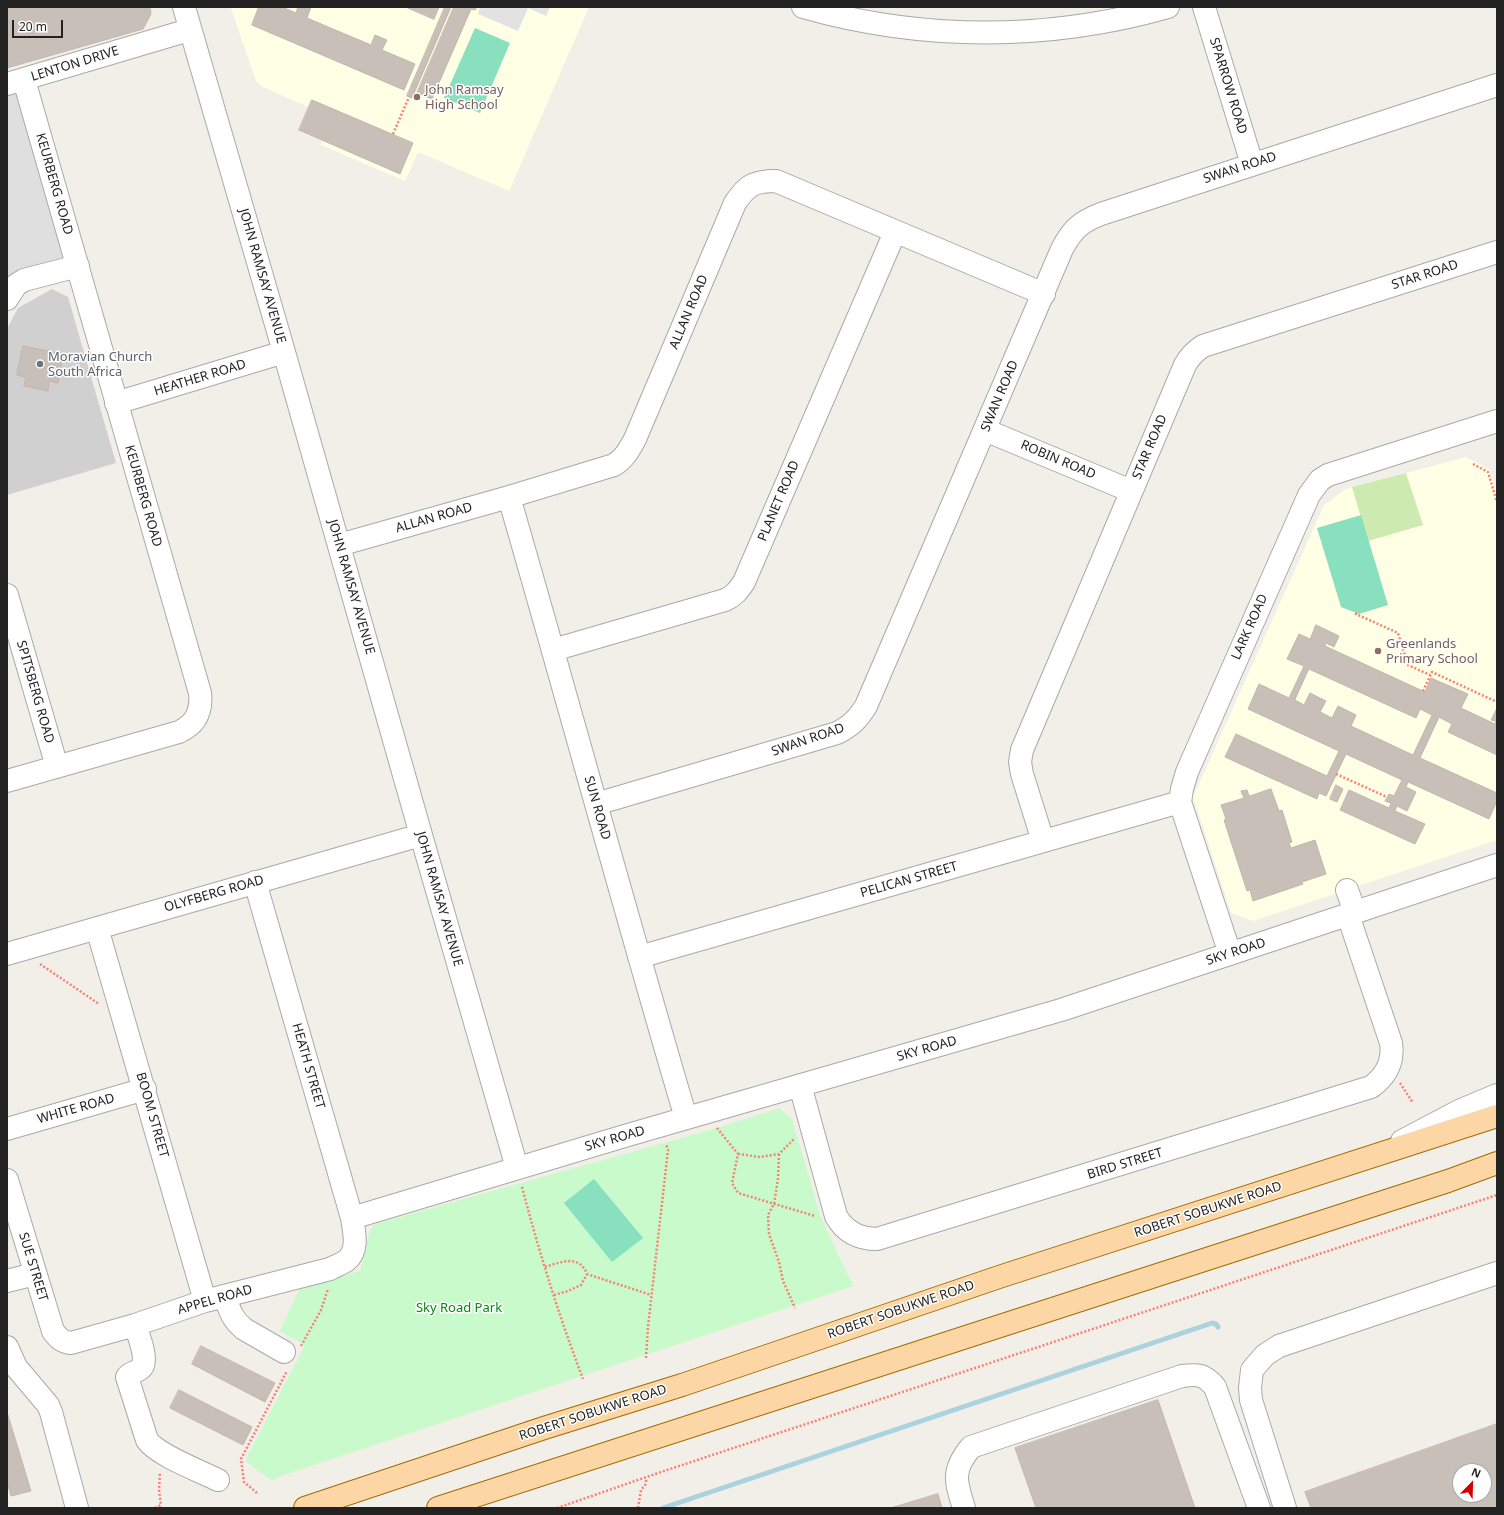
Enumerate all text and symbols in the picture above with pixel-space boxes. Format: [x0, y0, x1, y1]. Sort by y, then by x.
scale bar [14, 12, 65, 38]
text: 20 m [19, 18, 47, 35]
street label: SPARROW ROAD [1206, 36, 1250, 136]
street label: LENTON DRIVE [29, 43, 121, 85]
place label: John Ramsay High School [425, 82, 504, 113]
marker: John Ramsay High School [412, 92, 422, 102]
street label: KEURBERG ROAD [32, 131, 76, 237]
street label: SWAN ROAD [1201, 149, 1279, 187]
street label: JOHN RAMSAY AVENUE [235, 207, 289, 345]
street label: STAR ROAD [1390, 257, 1460, 293]
street label: ALLAN ROAD [666, 272, 712, 352]
place label: Moravian Church South Africa [48, 349, 152, 380]
street label: HEATHER ROAD [152, 357, 248, 399]
street label: SWAN ROAD [978, 358, 1022, 434]
marker: Moravian Church South Africa [35, 359, 45, 369]
street label: STAR ROAD [1129, 412, 1171, 482]
street label: ROBIN ROAD [1018, 437, 1098, 483]
street label: KEURBERG ROAD [121, 443, 165, 549]
street label: PLANET ROAD [755, 458, 803, 544]
street label: ALLAN ROAD [394, 500, 474, 536]
street label: JOHN RAMSAY AVENUE [324, 518, 378, 656]
street label: LARK ROAD [1229, 592, 1271, 662]
place label: Greenlands Primary School [1386, 636, 1478, 667]
street label: SPITSBERG ROAD [13, 639, 57, 745]
marker: Greenlands Primary School [1373, 646, 1383, 656]
street label: SWAN ROAD [770, 720, 846, 760]
street label: SUN ROAD [580, 774, 614, 842]
street label: JOHN RAMSAY AVENUE [412, 830, 466, 968]
street label: PELICAN STREET [859, 859, 959, 901]
street label: OLYFBERG ROAD [162, 872, 266, 916]
street label: SKY ROAD [1204, 935, 1268, 969]
street label: HEATH STREET [288, 1021, 328, 1111]
street label: SKY ROAD [895, 1033, 959, 1065]
street label: BOOM STREET [132, 1071, 172, 1159]
street label: WHITE ROAD [36, 1091, 116, 1127]
street label: SKY ROAD [583, 1123, 647, 1155]
street label: BIRD STREET [1085, 1145, 1165, 1183]
street label: ROBERT SOBUKWE ROAD [1132, 1179, 1284, 1241]
street label: SUE STREET [15, 1231, 51, 1303]
street label: ROBERT SOBUKWE ROAD [825, 1277, 977, 1343]
street label: APPEL ROAD [176, 1282, 254, 1318]
park label: Sky Road Park [416, 1300, 502, 1316]
street label: ROBERT SOBUKWE ROAD [517, 1382, 669, 1444]
north arrow [1452, 1463, 1492, 1503]
text: N [1469, 1464, 1484, 1481]

